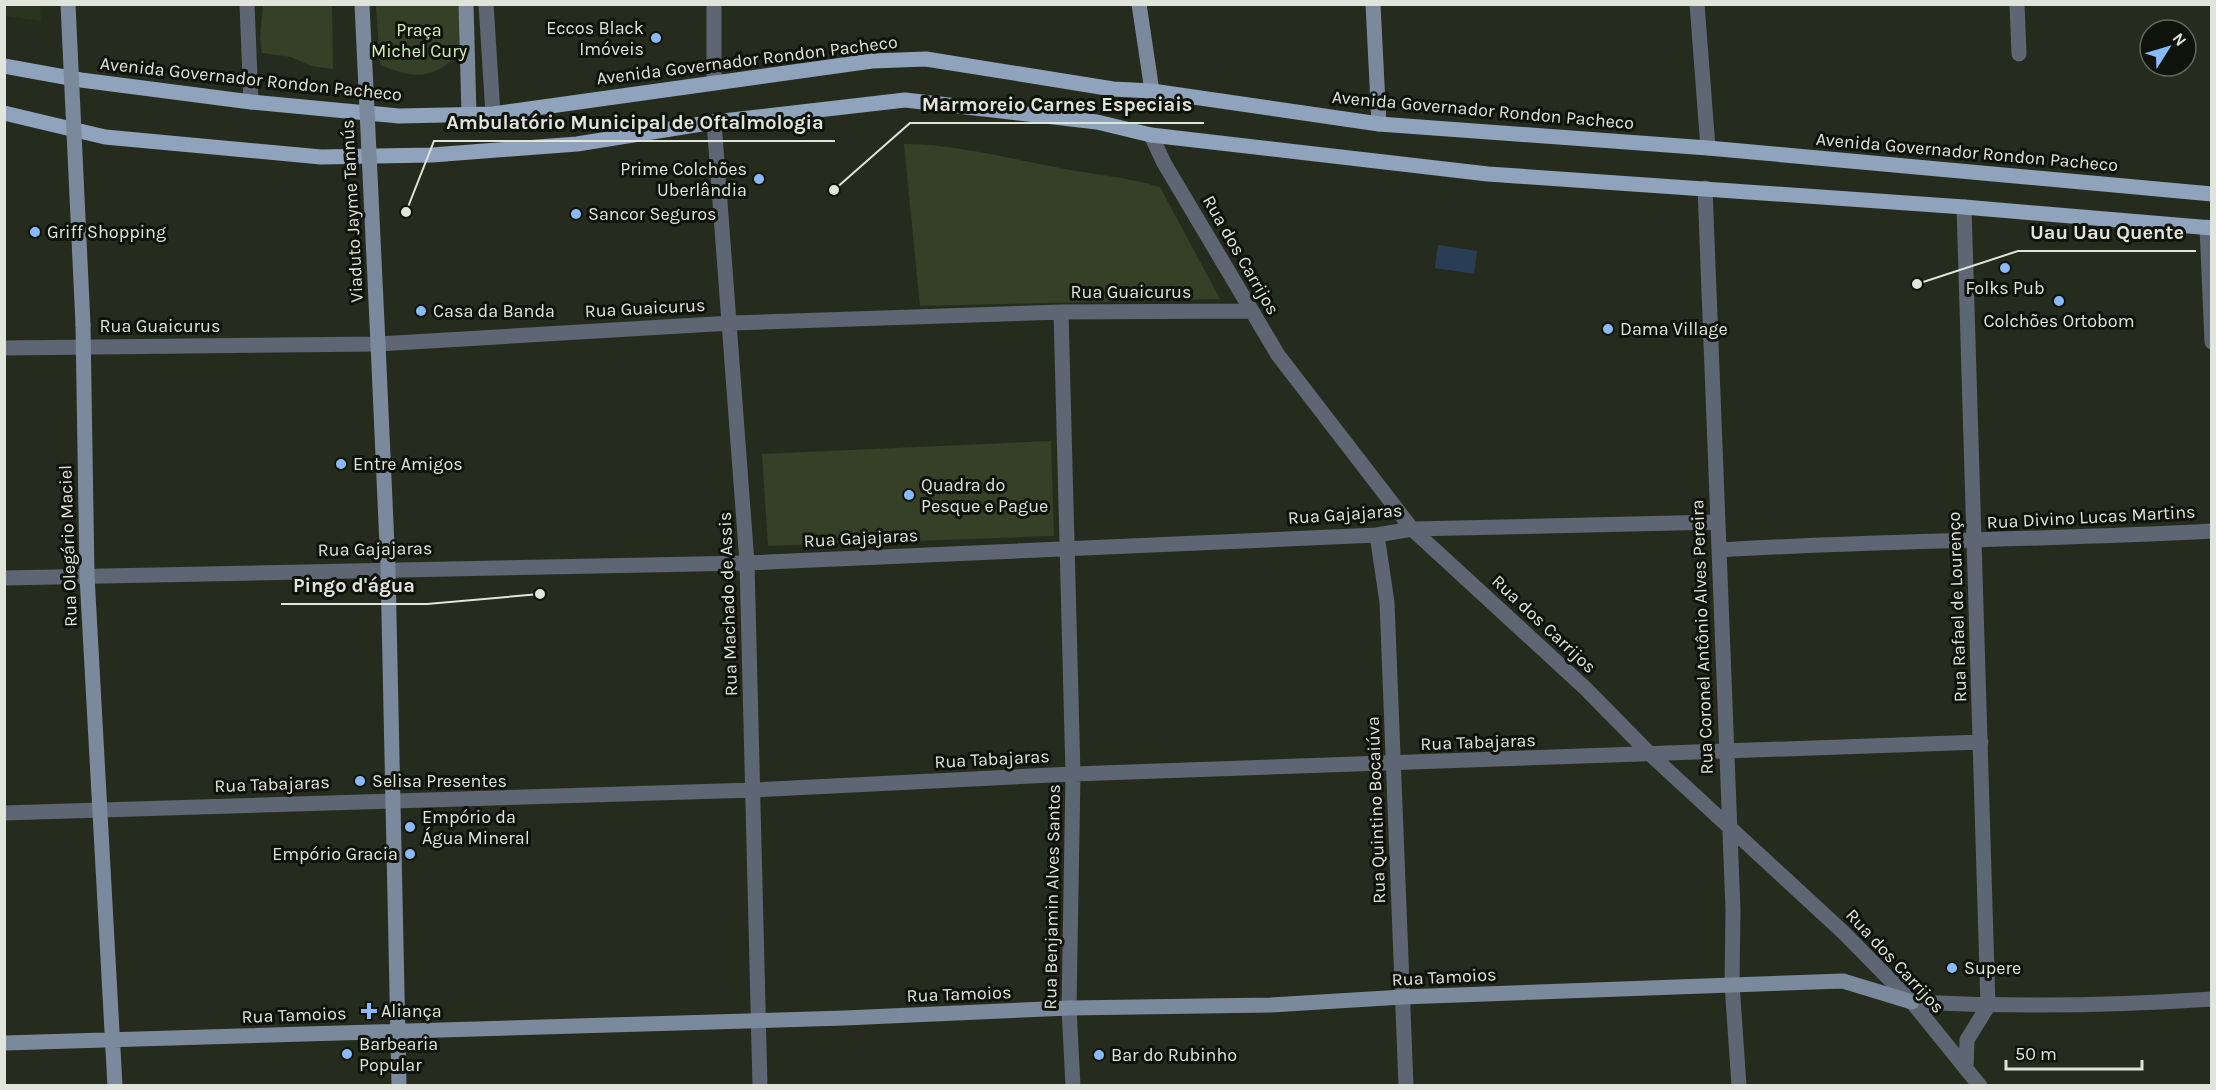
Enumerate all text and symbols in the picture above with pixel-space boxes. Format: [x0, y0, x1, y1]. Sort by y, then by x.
place label: Eccos Black Imóveis [546, 17, 644, 60]
north arrow [2138, 18, 2198, 78]
park label: Praça Michel Cury [371, 19, 468, 62]
text: N [2169, 29, 2191, 50]
street label: Avenida Governador Rondon Pacheco [595, 31, 899, 89]
marker: Eccos Black Imóveis [649, 31, 663, 45]
street label: Avenida Governador Rondon Pacheco [99, 52, 403, 106]
callout: Marmoreio Carnes Especiais [910, 85, 1204, 123]
street label: Avenida Governador Rondon Pacheco [1331, 86, 1635, 134]
text: Marmoreio Carnes Especiais [922, 93, 1192, 116]
callout: Ambulatório Municipal de Oftalmologia [434, 103, 835, 141]
text: Ambulatório Municipal de Oftalmologia [446, 111, 824, 134]
street label: Viaduto Jayme Tannús [336, 119, 368, 303]
street label: Avenida Governador Rondon Pacheco [1815, 128, 2119, 176]
place label: Prime Colchões Uberlândia [620, 158, 747, 201]
marker: Prime Colchões Uberlândia [752, 172, 766, 186]
street label: Rua dos Carrijos [1198, 191, 1284, 319]
place label: Sancor Seguros [588, 203, 717, 225]
marker: Sancor Seguros [569, 207, 583, 221]
callout: Uau Uau Quente [2018, 213, 2196, 251]
place label: Griff Shopping [47, 221, 166, 243]
text: Uau Uau Quente [2030, 221, 2184, 244]
marker: Griff Shopping [28, 225, 42, 239]
marker: Folks Pub [1998, 261, 2012, 275]
place label: Folks Pub [1965, 277, 2045, 299]
street label: Rua Guaicurus [1071, 281, 1191, 303]
street label: Rua Guaicurus [584, 294, 706, 322]
marker: Colchões Ortobom [2052, 294, 2066, 308]
place label: Casa da Banda [433, 300, 555, 322]
marker: Casa da Banda [414, 304, 428, 318]
place label: Colchões Ortobom [1984, 310, 2134, 332]
street label: Rua Guaicurus [100, 315, 220, 337]
place label: Dama Village [1620, 318, 1728, 340]
marker: Dama Village [1601, 322, 1615, 336]
place label: Entre Amigos [353, 453, 463, 475]
marker: Entre Amigos [334, 457, 348, 471]
street label: Rua Olegário Maciel [54, 465, 82, 627]
place label: Quadra do Pesque e Pague [921, 474, 1048, 517]
marker: Quadra do Pesque e Pague [902, 488, 916, 502]
street label: Rua Gajajaras [1287, 499, 1403, 529]
street label: Rua Coronel Antônio Alves Pereira [1686, 499, 1718, 775]
street label: Rua Divino Lucas Martins [1986, 501, 2196, 533]
street label: Rua Machado de Assis [714, 511, 742, 697]
street label: Rua Rafael de Lourenço [1943, 511, 1971, 703]
street label: Rua Gajajaras [803, 524, 919, 552]
street label: Rua Gajajaras [318, 537, 432, 561]
callout: Pingo d'água [281, 566, 427, 604]
street label: Rua dos Carrijos [1487, 570, 1601, 678]
text: Pingo d'água [293, 574, 415, 597]
street label: Rua Quintino Bocaiúva [1362, 716, 1390, 904]
street label: Rua Tabajaras [1420, 729, 1536, 755]
street label: Rua Tabajaras [934, 745, 1050, 773]
place label: Selisa Presentes [372, 770, 507, 792]
street label: Rua Tabajaras [214, 771, 330, 797]
marker: Selisa Presentes [353, 774, 367, 788]
street label: Rua Benjamin Alves Santos [1039, 784, 1065, 1010]
place label: Empório da Água Mineral [422, 806, 530, 849]
marker: Empório da Água Mineral [403, 820, 417, 834]
place label: Empório Gracia [272, 843, 398, 865]
marker: Empório Gracia [403, 847, 417, 861]
street label: Rua dos Carrijos [1841, 904, 1949, 1018]
place label: Supere [1964, 957, 2021, 979]
marker: Supere [1945, 961, 1959, 975]
street label: Rua Tamoios [1391, 963, 1497, 991]
street label: Rua Tamoios [906, 981, 1012, 1007]
place label: Aliança [381, 1000, 442, 1022]
street label: Rua Tamoios [241, 1002, 347, 1028]
marker: Aliança [362, 1004, 376, 1018]
place label: Barbearia Popular [359, 1033, 438, 1076]
scale bar [2006, 1033, 2142, 1071]
text: 50 m [2015, 1043, 2057, 1065]
place label: Bar do Rubinho [1111, 1044, 1237, 1066]
marker: Barbearia Popular [340, 1047, 354, 1061]
marker: Bar do Rubinho [1092, 1048, 1106, 1062]

